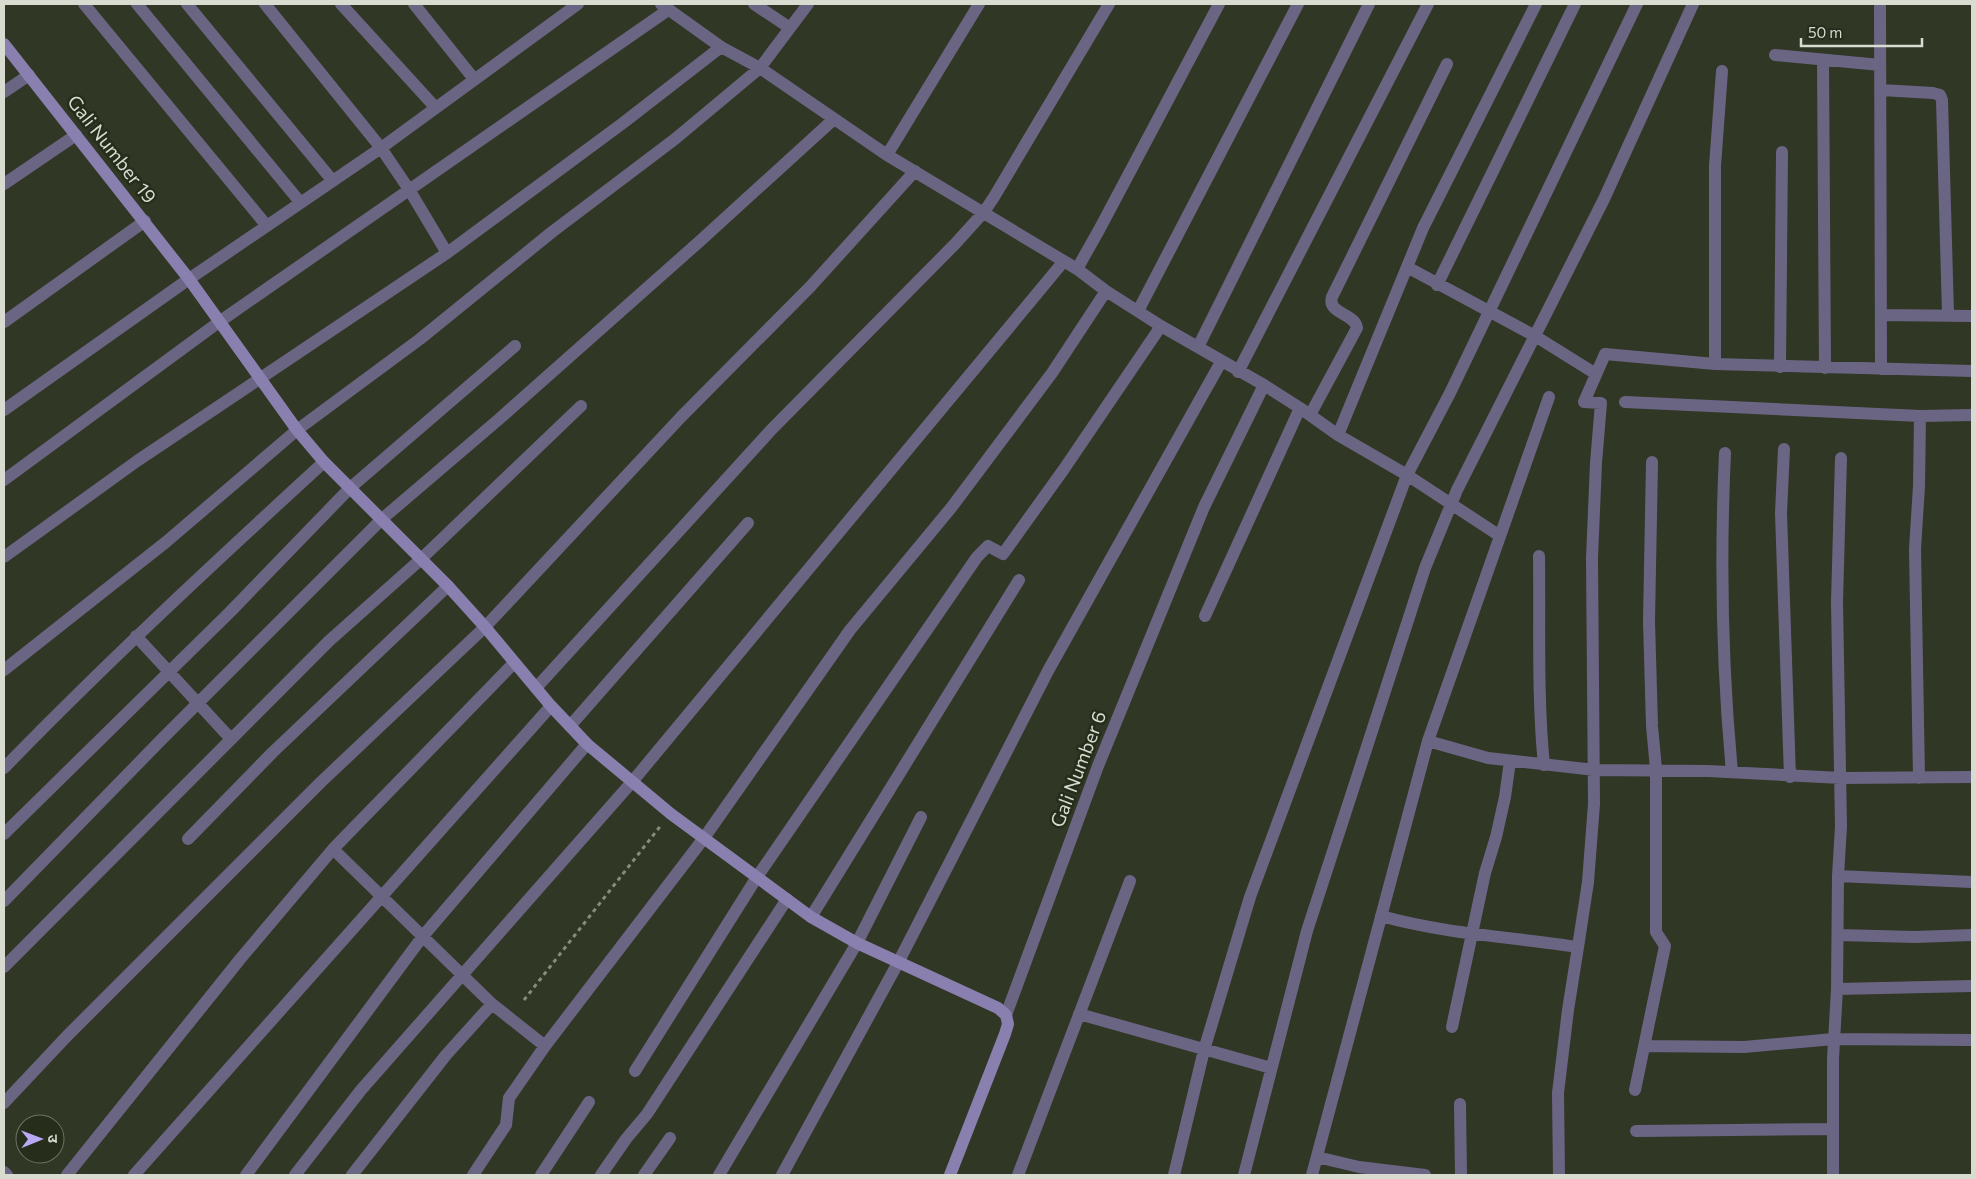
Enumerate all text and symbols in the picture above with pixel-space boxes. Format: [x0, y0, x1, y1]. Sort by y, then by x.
scale bar [1801, 15, 1922, 47]
text: 50 m [1808, 23, 1842, 41]
street label: Gali Number 19 [63, 90, 162, 207]
street label: Gali Number 6 [1045, 707, 1110, 830]
north arrow [15, 1114, 65, 1164]
text: उ [45, 1135, 62, 1144]

